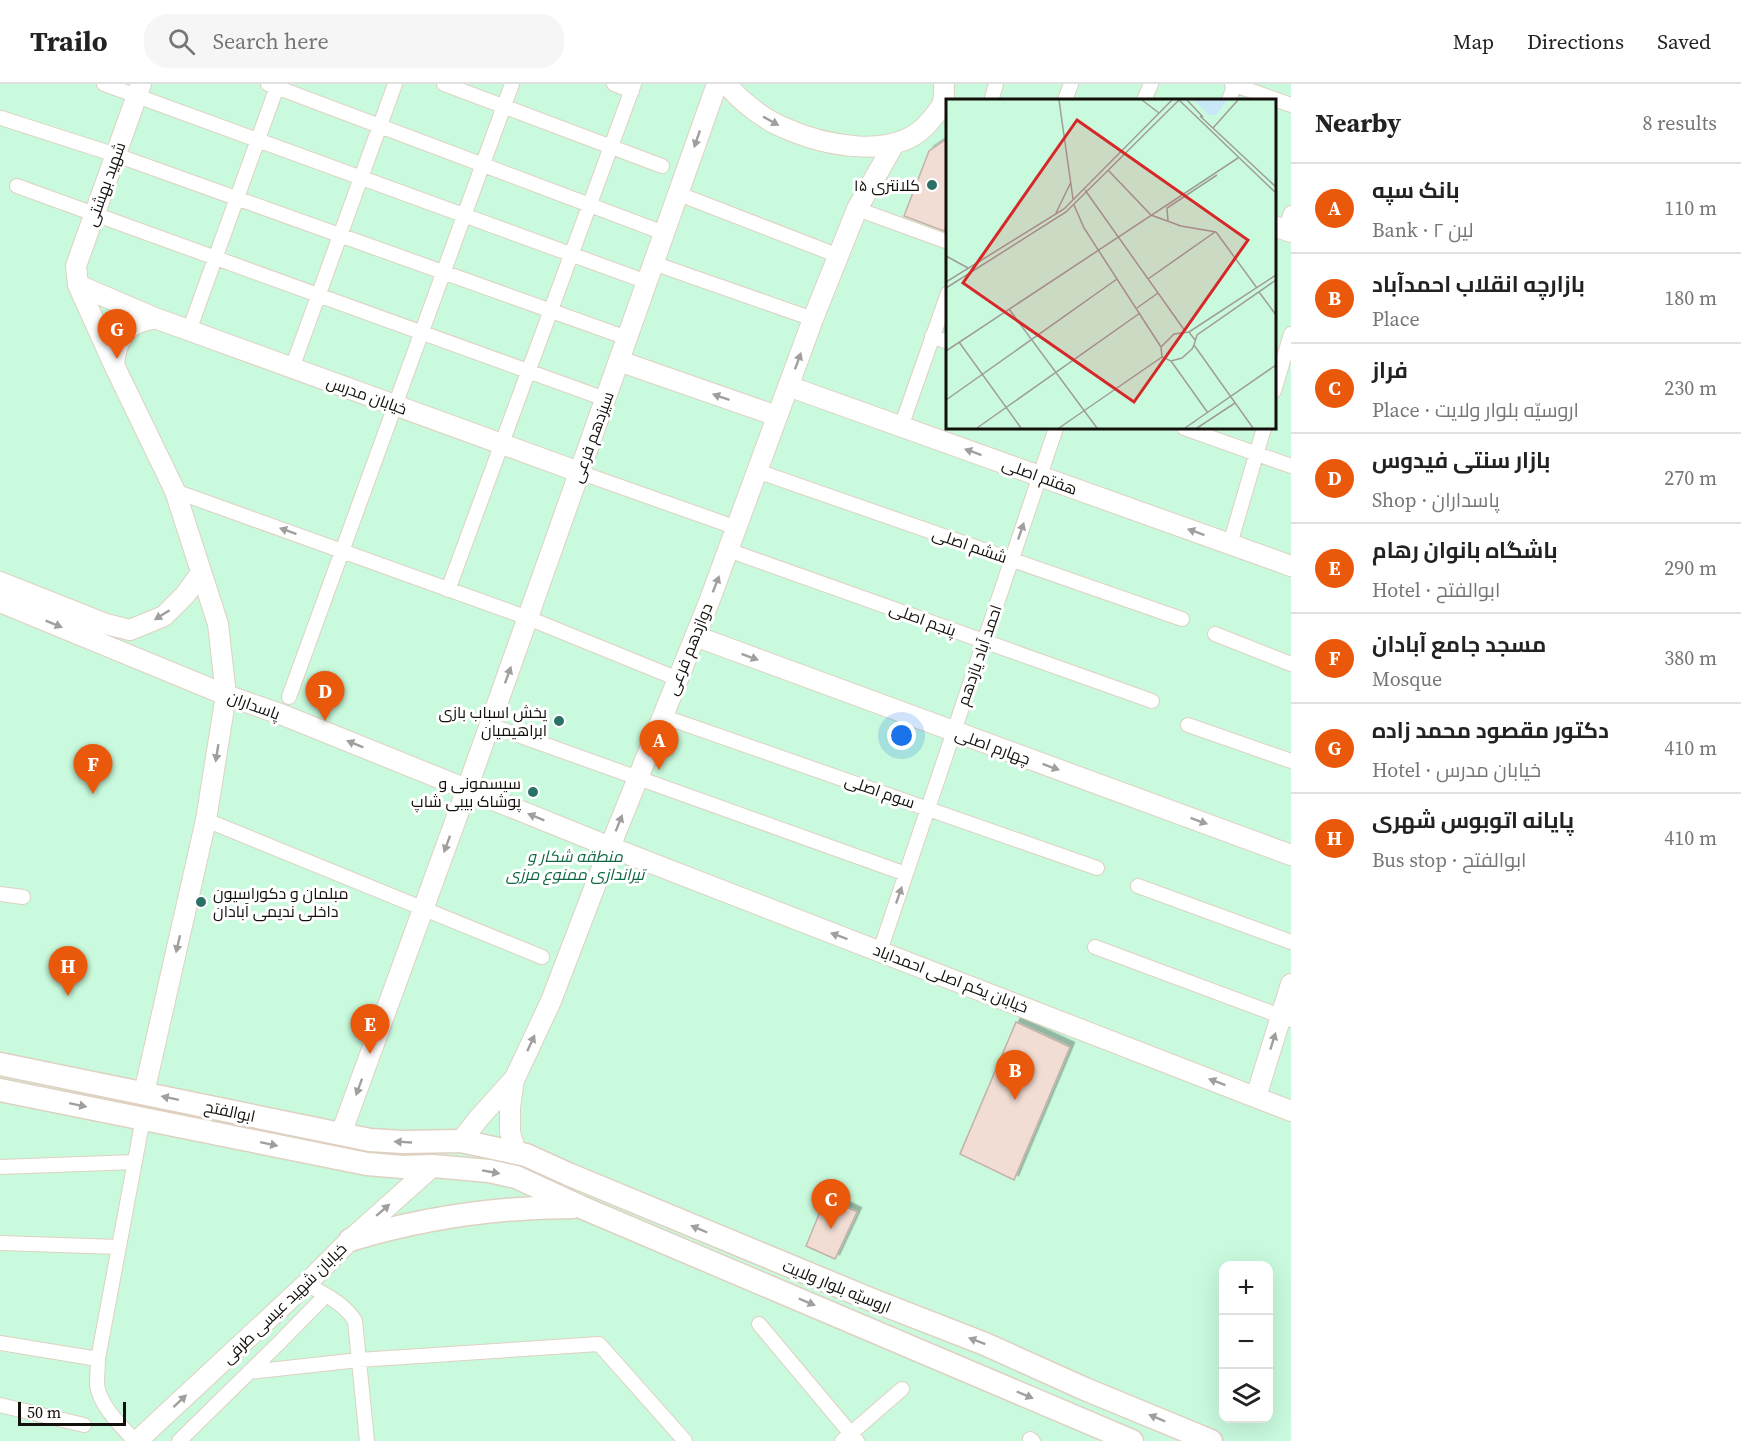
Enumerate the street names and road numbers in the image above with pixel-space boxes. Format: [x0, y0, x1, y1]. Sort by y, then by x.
street label: شهید بهشتی [80, 139, 130, 229]
street label: خیابان مدرس [324, 370, 410, 420]
street label: سیزدهم فرعی [565, 388, 620, 486]
street label: هفتم اصلی [999, 452, 1081, 501]
street label: ششم اصلی [929, 522, 1010, 569]
street label: پنجم اصلی [886, 597, 960, 642]
street label: دوازدهم فرعی [660, 600, 718, 699]
street label: احمد آباد یازدهم [951, 602, 1007, 709]
street label: پاسداران [224, 685, 284, 726]
street label: چهارم اصلی [952, 722, 1034, 771]
street label: سوم اصلی [842, 769, 918, 814]
street label: خیابان یکم اصلی احمداباد [870, 938, 1032, 1019]
street label: ابوالفتح [202, 1095, 257, 1128]
street label: خیابان شهید عیسی طرفی [217, 1238, 351, 1368]
street label: اروسیّه بلوار ولایت [779, 1254, 895, 1318]

